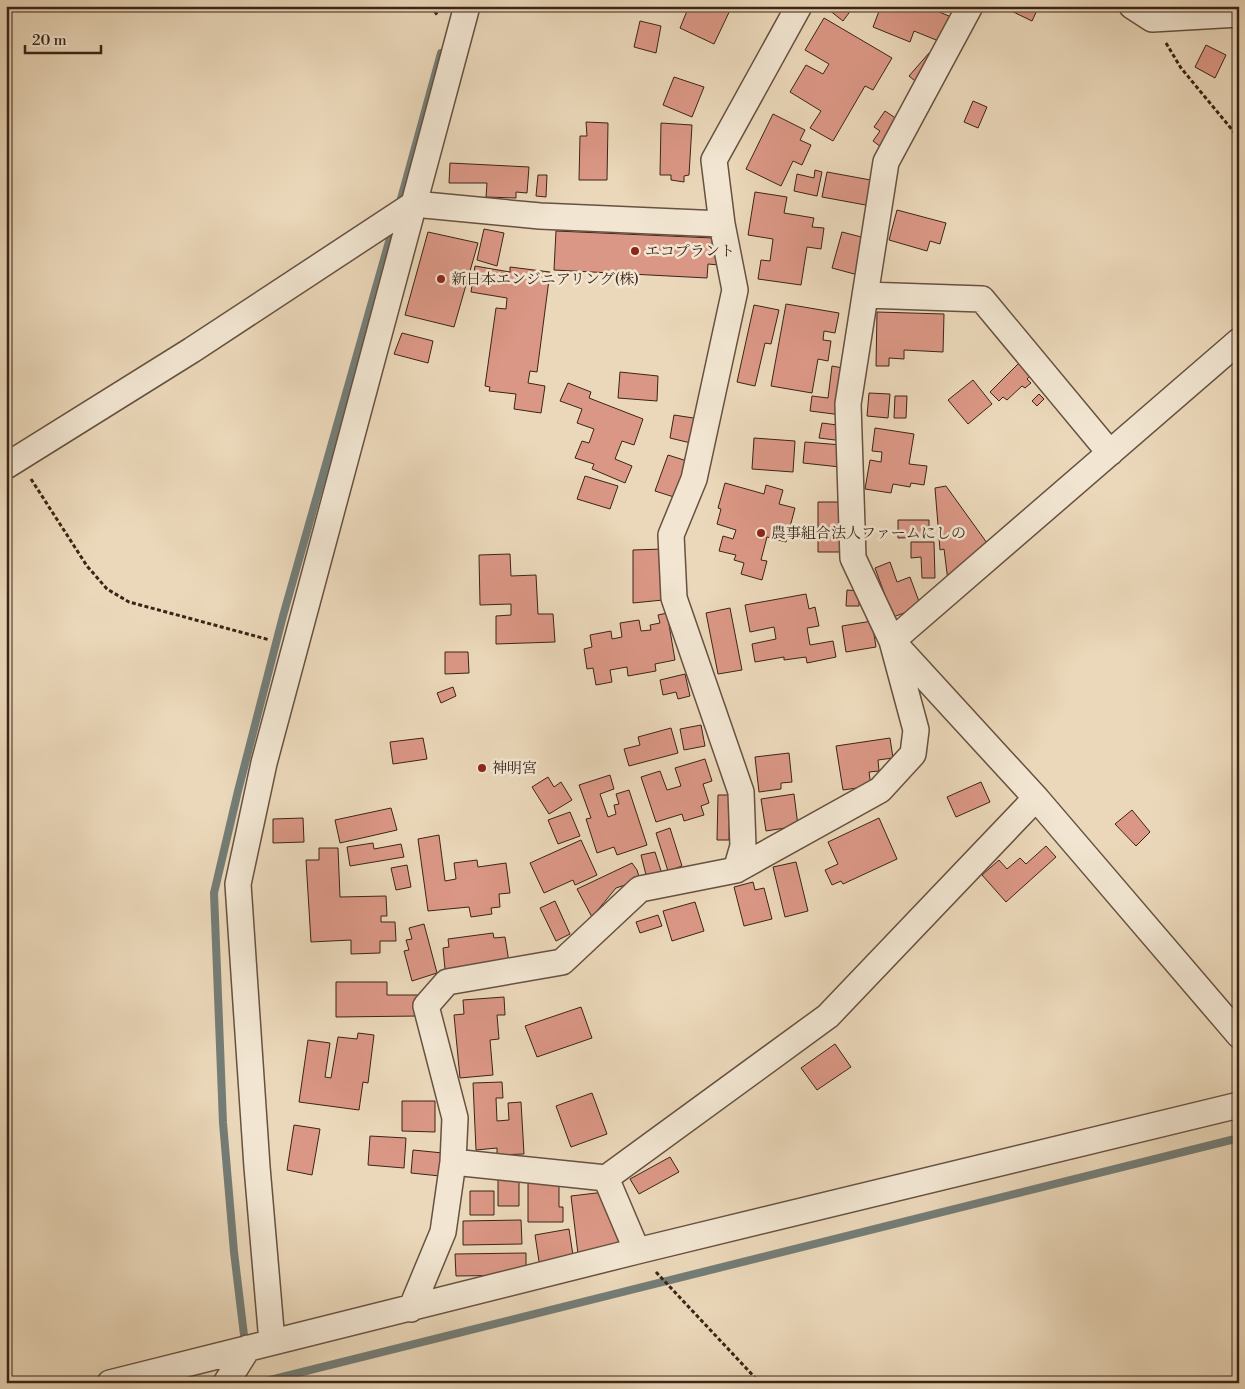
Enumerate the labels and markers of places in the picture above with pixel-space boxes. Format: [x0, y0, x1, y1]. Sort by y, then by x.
place label: エコプラント [645, 242, 735, 261]
marker: エコプラント [629, 245, 641, 257]
place label: 新日本エンジニアリング(株) [451, 270, 639, 289]
marker: 新日本エンジニアリング(株) [435, 273, 447, 285]
place label: 農事組合法人ファームにしの [771, 524, 966, 543]
marker: 農事組合法人ファームにしの [755, 527, 767, 539]
place label: 神明宮 [492, 759, 537, 778]
marker: 神明宮 [476, 762, 488, 774]

